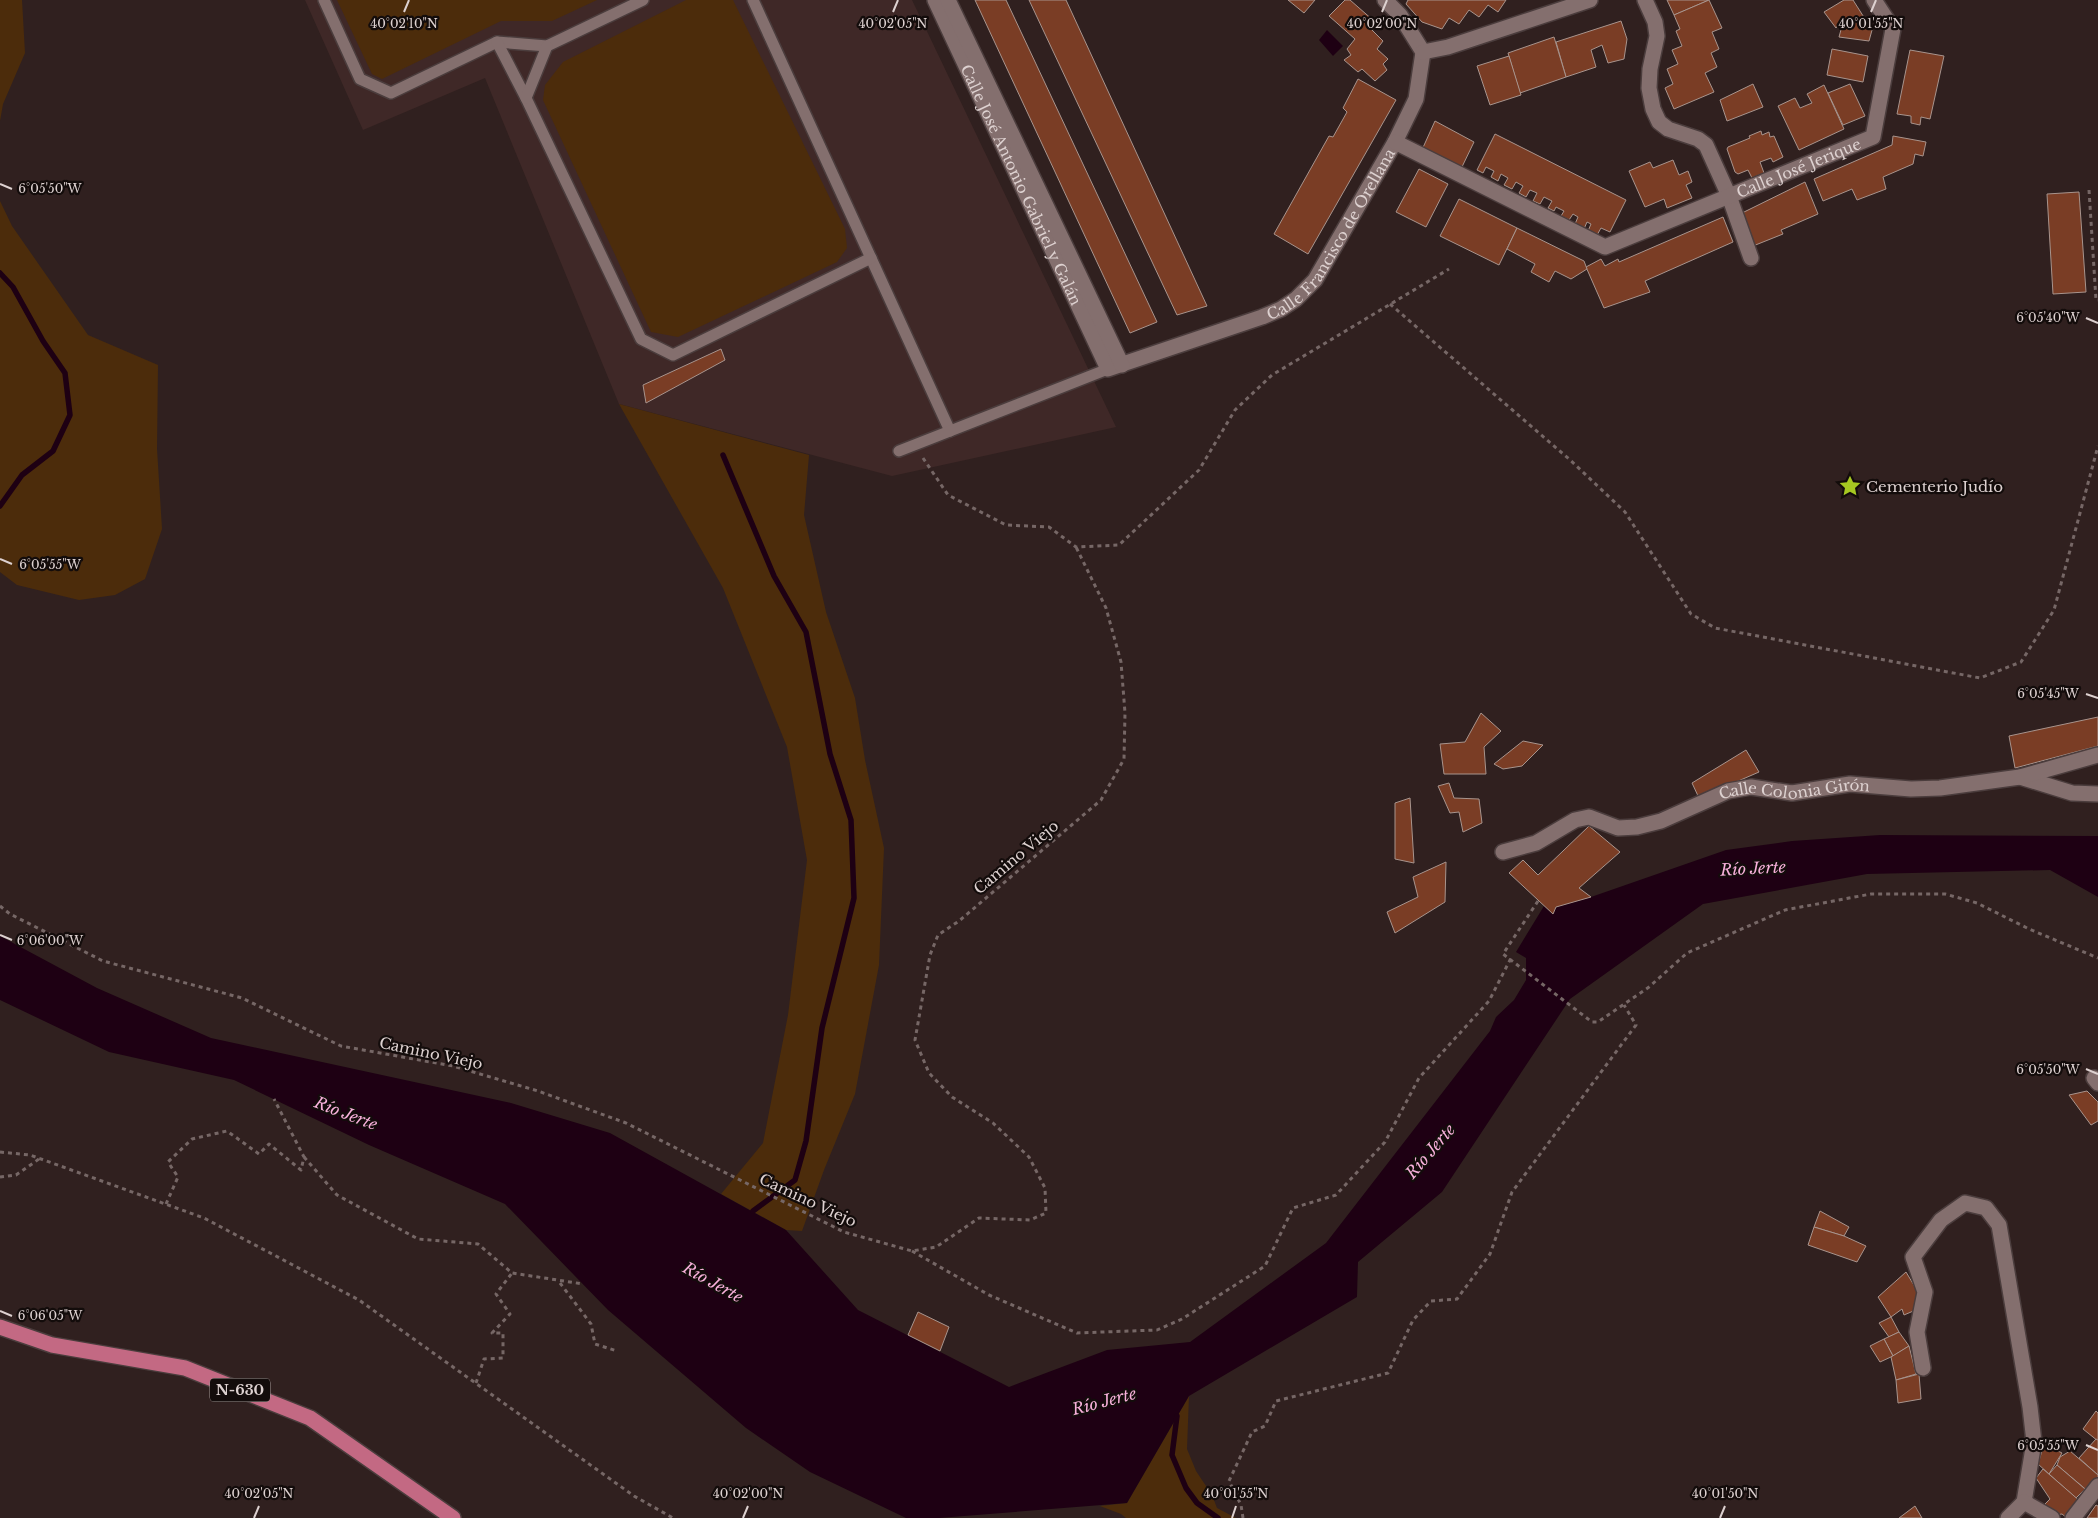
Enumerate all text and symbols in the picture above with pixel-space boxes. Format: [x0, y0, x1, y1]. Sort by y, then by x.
text: 40°02'10"N [370, 16, 438, 31]
text: 40°02'05"N [859, 16, 928, 31]
text: 40°02'00"N [1347, 16, 1417, 31]
text: 40°01'55"N [1839, 16, 1904, 31]
street label: Calle José Antonio Gabriel y Galán [957, 61, 1086, 308]
street label: Calle José Jerique [1733, 134, 1864, 202]
street label: Calle Francisco de Orellana [1264, 144, 1399, 324]
text: 6°05'50"W [18, 181, 83, 196]
text: 6°05'40"W [2016, 310, 2081, 325]
place icon: Cementerio Judío [1837, 473, 1863, 499]
place label: Cementerio Judío [1866, 477, 2003, 496]
text: 6°05'55"W [19, 557, 82, 572]
text: 6°05'45"W [2017, 686, 2080, 701]
street label: Calle Colonia Girón [1716, 774, 1871, 804]
street label: Camino Viejo [970, 816, 1063, 898]
water label: Río Jerte [1719, 856, 1787, 880]
text: 6°06'00"W [17, 933, 84, 948]
street label: Camino Viejo [378, 1033, 485, 1073]
text: 6°05'50"W [2016, 1062, 2081, 1077]
water label: Río Jerte [311, 1092, 381, 1134]
water label: Río Jerte [1400, 1119, 1460, 1183]
street label: Camino Viejo [756, 1169, 860, 1231]
water label: Río Jerte [679, 1257, 747, 1307]
text: 6°06'05"W [18, 1308, 83, 1323]
road number: N-630 [210, 1378, 270, 1402]
water label: Río Jerte [1069, 1383, 1139, 1419]
text: 6°05'55"W [2017, 1438, 2080, 1453]
text: 40°02'05"N [225, 1486, 294, 1501]
text: 40°02'00"N [713, 1486, 783, 1501]
text: 40°01'55"N [1204, 1486, 1269, 1501]
text: 40°01'50"N [1692, 1486, 1758, 1501]

